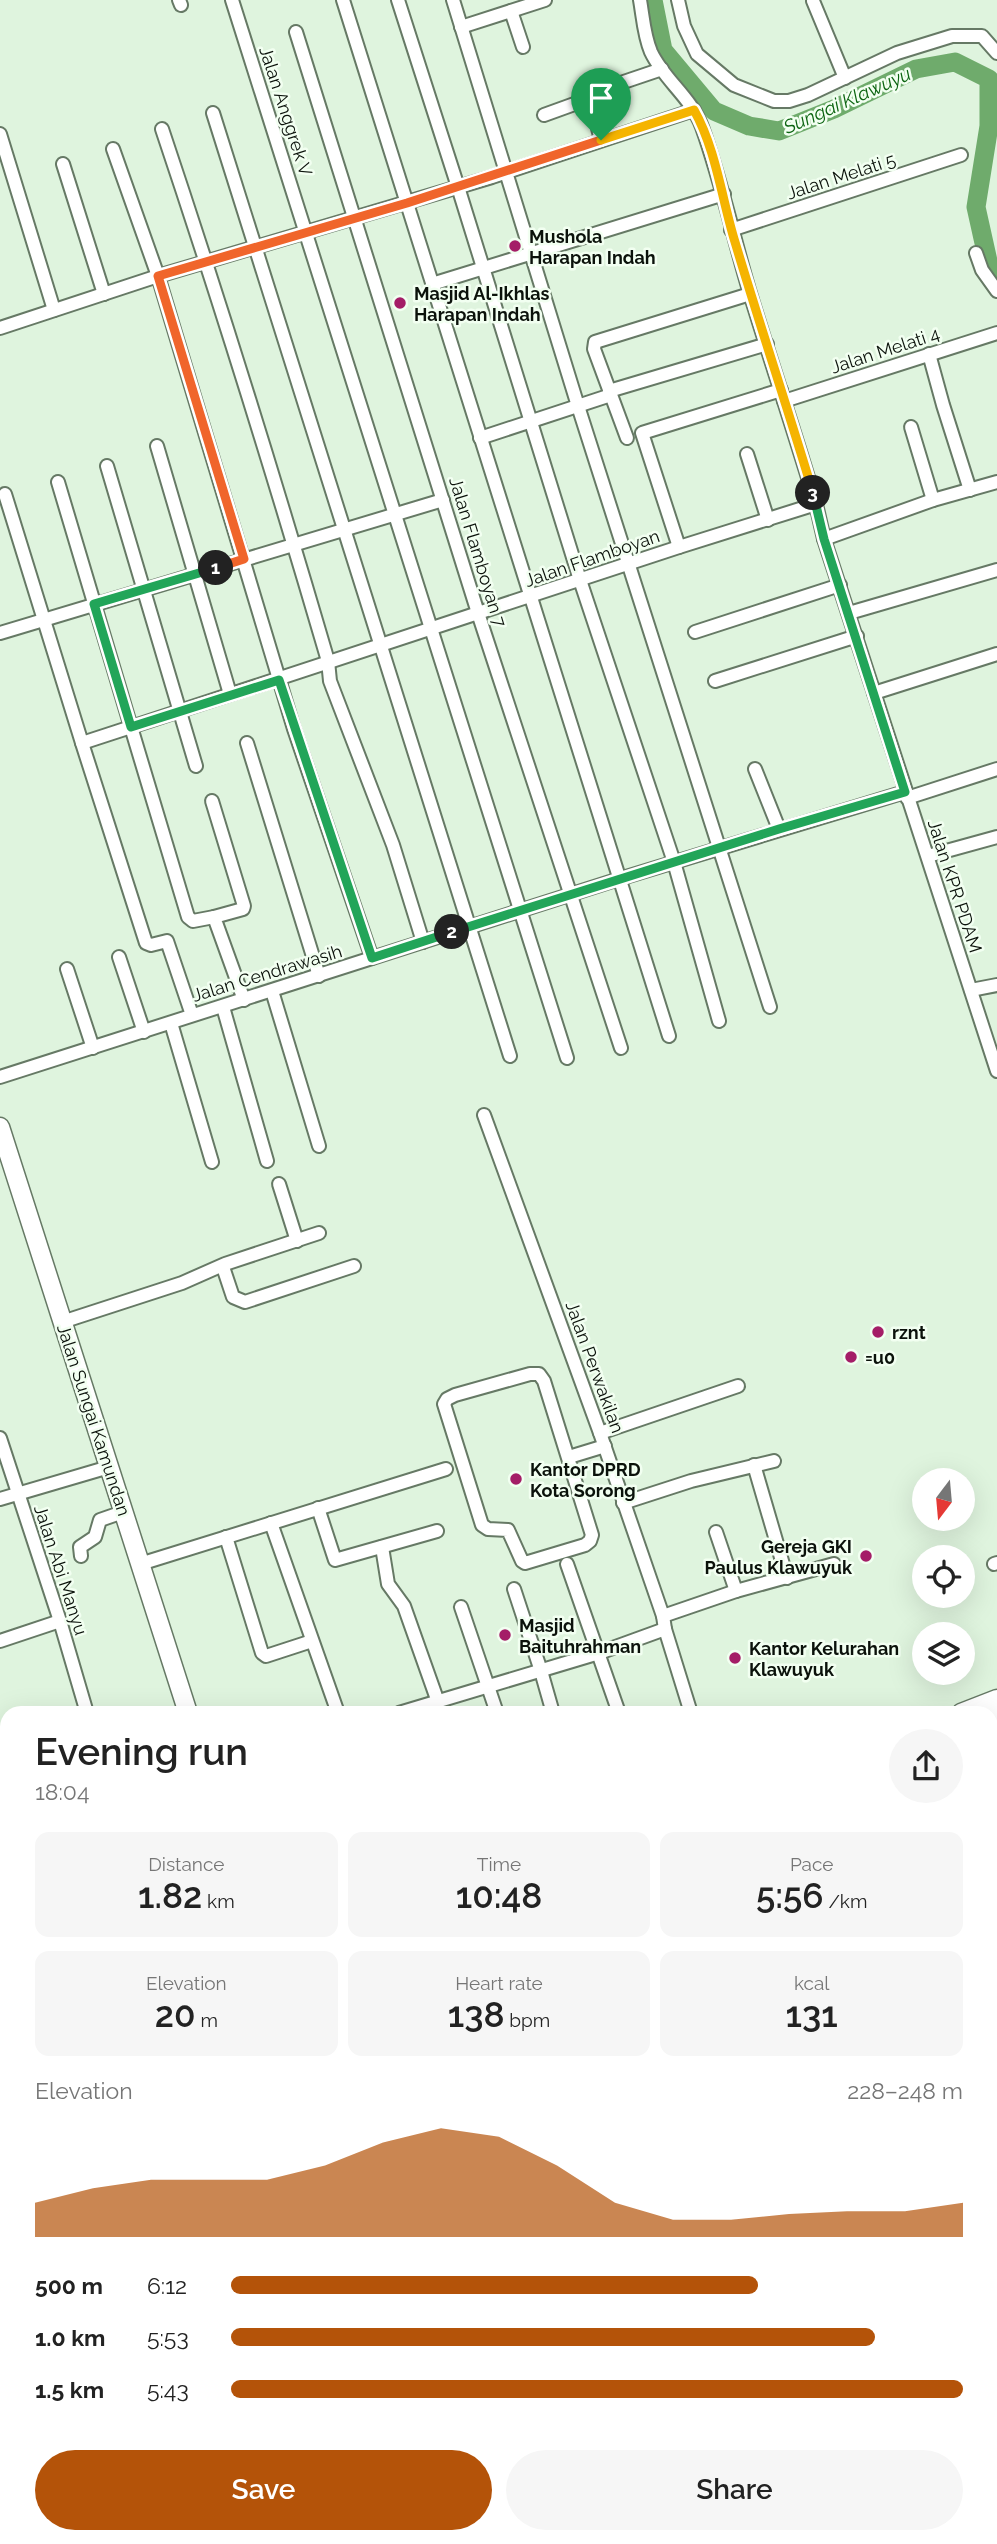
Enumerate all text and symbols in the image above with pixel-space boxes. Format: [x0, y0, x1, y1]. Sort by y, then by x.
street label: Jalan Anggrek V [255, 44, 317, 178]
water label: Sungai Klawuyu [779, 62, 914, 138]
pin [571, 68, 631, 140]
icon: arrive [582, 79, 620, 117]
street label: Jalan Melati 5 [784, 148, 898, 203]
place label: Mushola Harapan Indah [529, 226, 656, 268]
marker: Mushola Harapan Indah [507, 238, 523, 254]
place label: Masjid Al-Ikhlas Harapan Indah [414, 283, 550, 325]
marker: Masjid Al-Ikhlas Harapan Indah [392, 295, 408, 311]
street label: Jalan Melati 4 [828, 322, 942, 377]
street label: Jalan Flamboyan 7 [445, 475, 511, 630]
pin: 3 [796, 476, 830, 510]
text: 3 [807, 481, 818, 503]
street label: Jalan Flamboyan [522, 525, 662, 591]
pin: 1 [198, 550, 234, 586]
text: 1 [211, 556, 220, 578]
street label: Jalan KPR PDAM [924, 817, 986, 955]
pin: 2 [434, 914, 470, 950]
text: 2 [446, 920, 457, 942]
street label: Jalan Cendrawasih [189, 940, 345, 1006]
street label: Jalan Perwakilan [561, 1298, 629, 1436]
street label: Jalan Sungai Kamundan [53, 1322, 135, 1518]
place label: rznt [892, 1322, 926, 1343]
marker: rznt [870, 1324, 886, 1340]
place label: =u0 [865, 1347, 895, 1368]
marker: =u0 [843, 1349, 859, 1365]
place label: Kantor DPRD Kota Sorong [530, 1459, 641, 1501]
north arrow [912, 1468, 975, 1531]
map controls [912, 1468, 975, 1685]
marker: Kantor DPRD Kota Sorong [508, 1471, 524, 1487]
street label: Jalan Abi Manyu [30, 1502, 92, 1638]
place label: Gereja GKI Paulus Klawuyuk [704, 1536, 853, 1578]
button: locate [912, 1545, 975, 1608]
marker: Gereja GKI Paulus Klawuyuk [858, 1548, 874, 1564]
place label: Masjid Baituhrahman [519, 1615, 641, 1657]
button: layers [912, 1622, 975, 1685]
marker: Masjid Baituhrahman [497, 1627, 513, 1643]
place label: Kantor Kelurahan Klawuyuk [749, 1638, 899, 1680]
marker: Kantor Kelurahan Klawuyuk [727, 1650, 743, 1666]
text: Evening run [35, 1729, 248, 1774]
button: share [889, 1729, 963, 1803]
text: 18:04 [35, 1778, 89, 1805]
text: Distance [148, 1853, 224, 1875]
text: Time [477, 1853, 521, 1875]
text: Pace [790, 1853, 833, 1875]
text: 1.82 [138, 1875, 202, 1916]
text: 10:48 [456, 1875, 542, 1916]
text: 5:56 [756, 1875, 824, 1916]
text: km [202, 1890, 235, 1912]
text: /km [824, 1890, 867, 1912]
text: Elevation [146, 1972, 227, 1994]
text: Heart rate [455, 1972, 543, 1994]
text: kcal [794, 1972, 829, 1994]
text: 20 [155, 1994, 196, 2035]
text: 138 [448, 1994, 504, 2035]
text: 131 [786, 1994, 838, 2035]
text: m [196, 2009, 218, 2031]
text: bpm [504, 2009, 550, 2031]
text: Elevation [35, 2077, 133, 2104]
text: 228–248 m [847, 2077, 963, 2104]
text: 500 m [35, 2272, 103, 2299]
text: 6:12 [147, 2272, 187, 2299]
text: 1.0 km [35, 2324, 105, 2351]
text: 5:53 [147, 2324, 189, 2351]
text: 1.5 km [35, 2376, 104, 2403]
text: 5:43 [147, 2376, 189, 2403]
button: Save [35, 2450, 492, 2530]
button: Share [506, 2450, 963, 2530]

